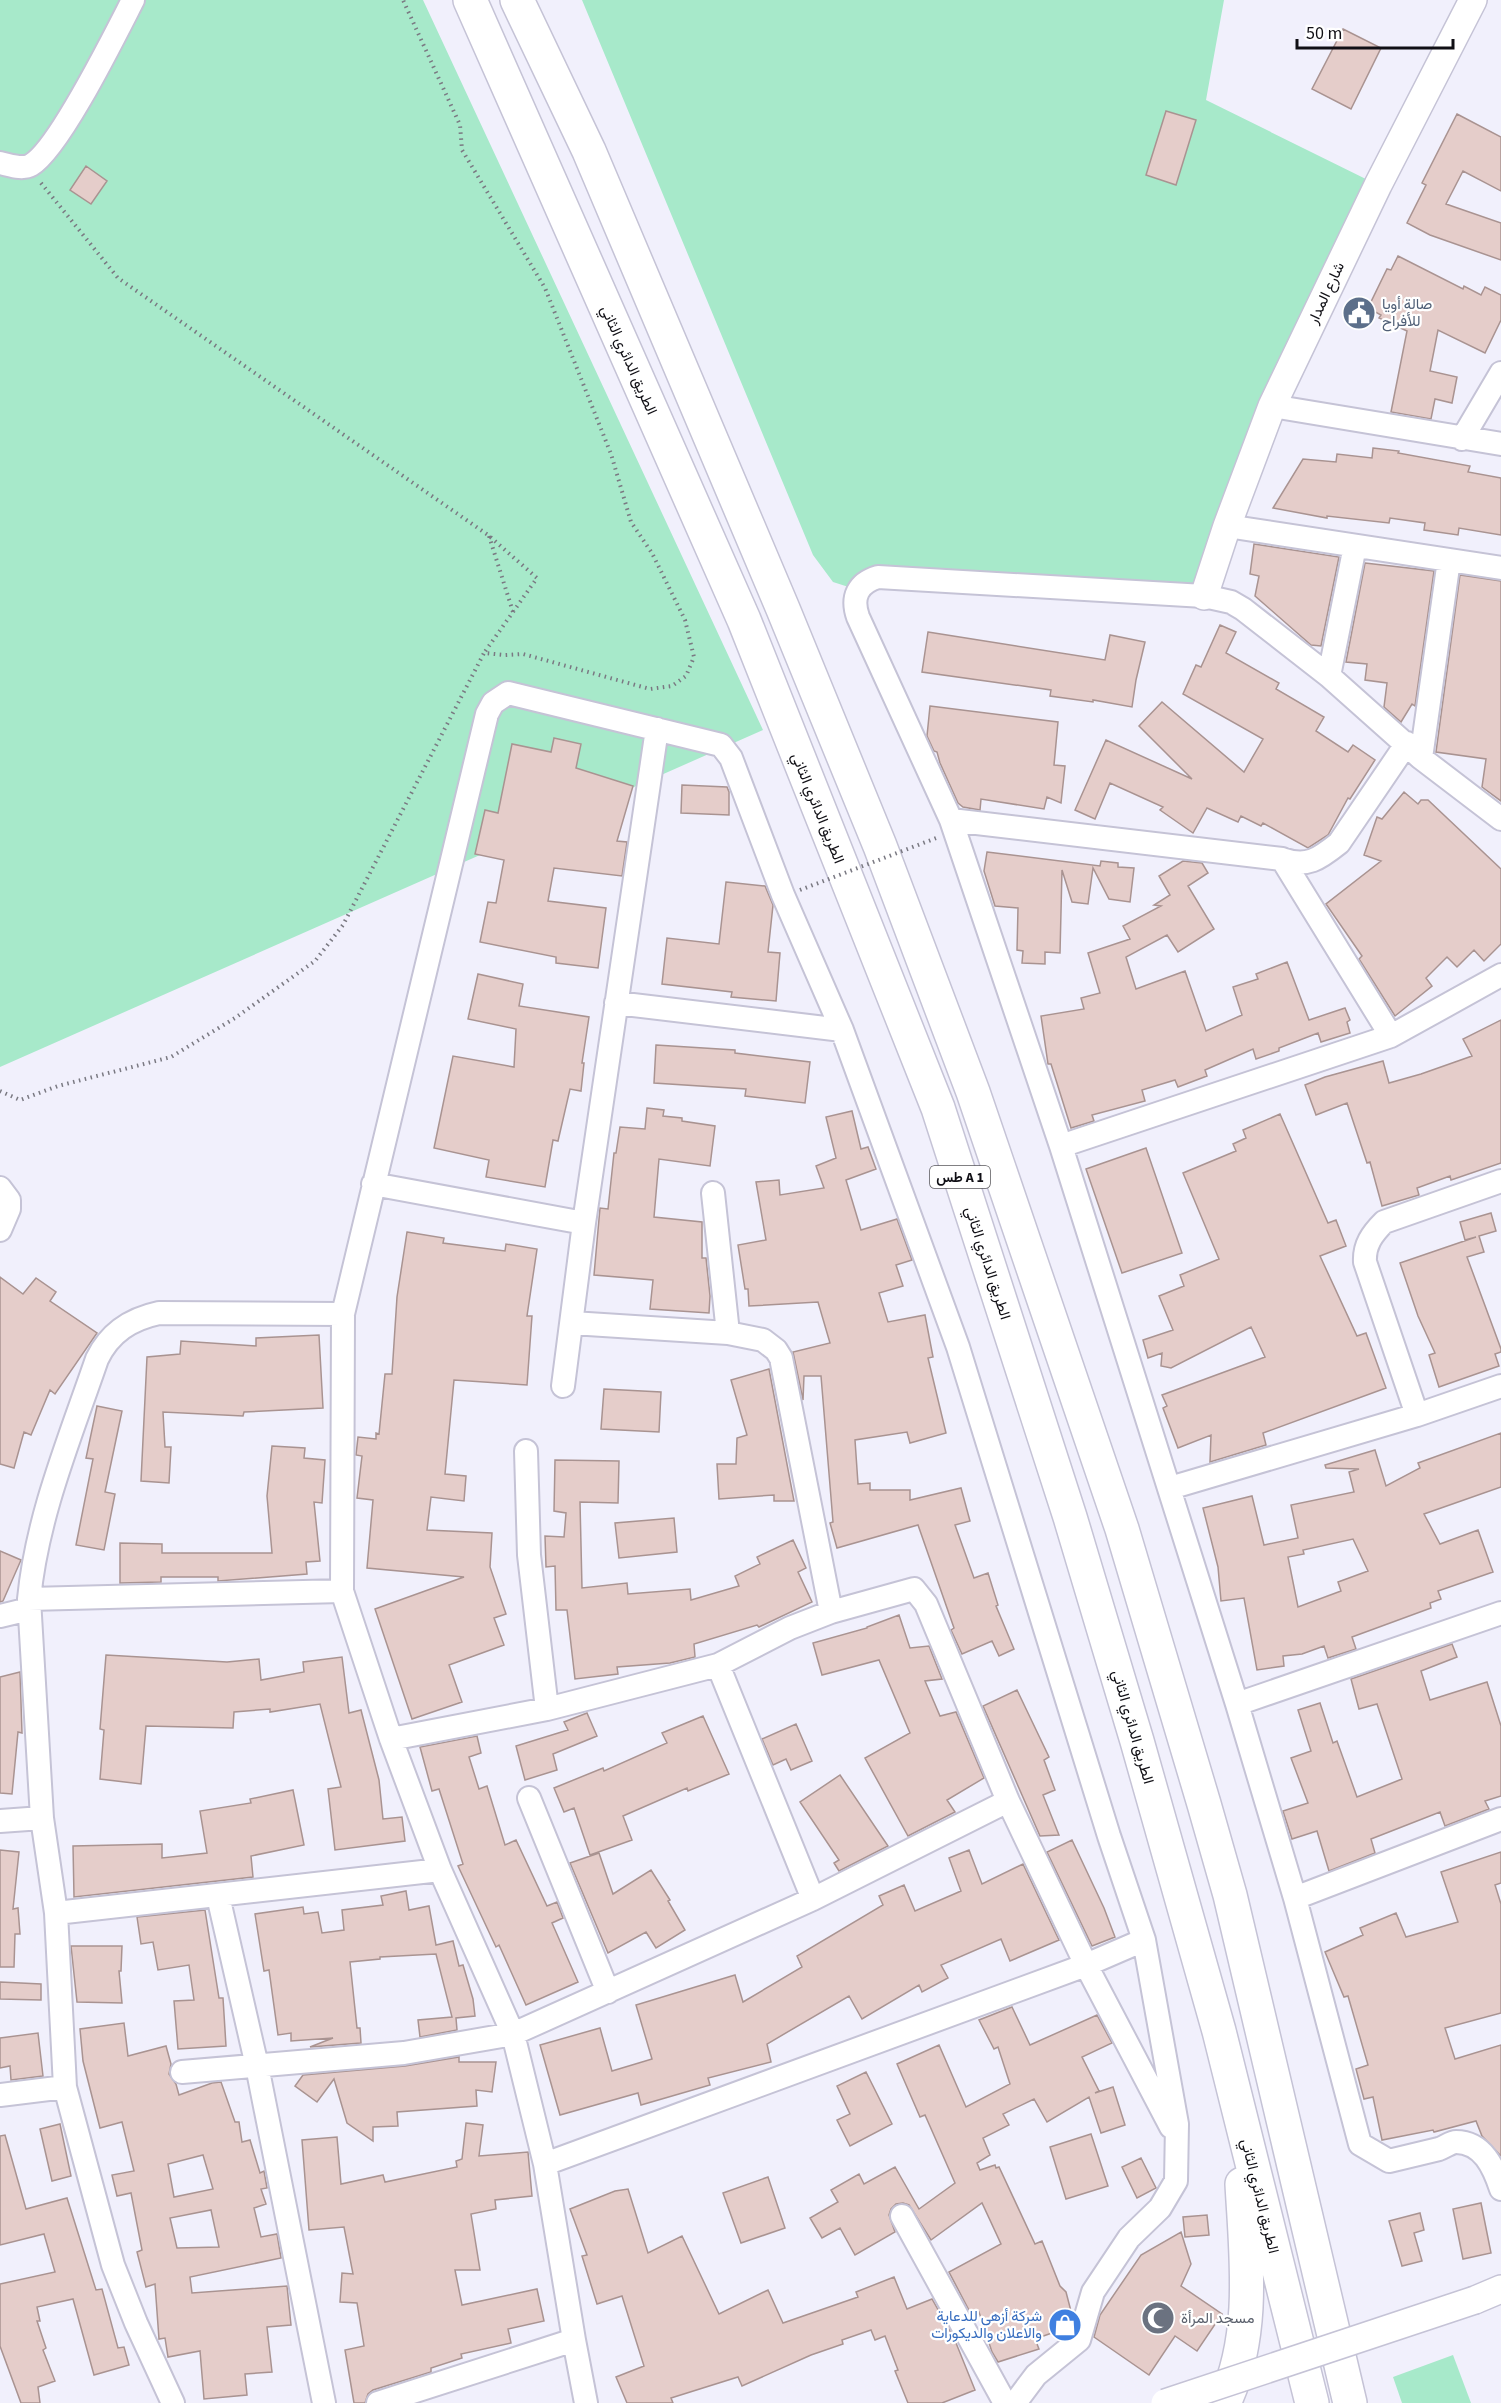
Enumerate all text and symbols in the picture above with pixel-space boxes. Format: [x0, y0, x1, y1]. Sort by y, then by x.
scale bar [1297, 12, 1453, 50]
text: 50 m [1306, 21, 1342, 46]
street label: شارع المدار [1303, 259, 1350, 329]
place label: صالة أويا للأفراح [1382, 294, 1432, 332]
public building icon: صالة أويا للأفراح [1341, 295, 1377, 331]
street label: الطريق الدائري الثاني [593, 302, 662, 419]
street label: الطريق الدائري الثاني [784, 750, 849, 867]
road number: طس A 1 [930, 1166, 990, 1188]
street label: الطريق الدائري الثاني [957, 1204, 1016, 1323]
street label: الطريق الدائري الثاني [1104, 1668, 1159, 1787]
street label: الطريق الدائري الثاني [1233, 2136, 1284, 2256]
mosque icon: مسجد المرأة [1140, 2300, 1176, 2336]
place label: شركة أزهى للدعاية والاعلان والديكورات [931, 2306, 1042, 2344]
shop icon: شركة أزهى للدعاية والاعلان والديكورات [1047, 2307, 1083, 2343]
place label: مسجد المرأة [1181, 2308, 1255, 2329]

